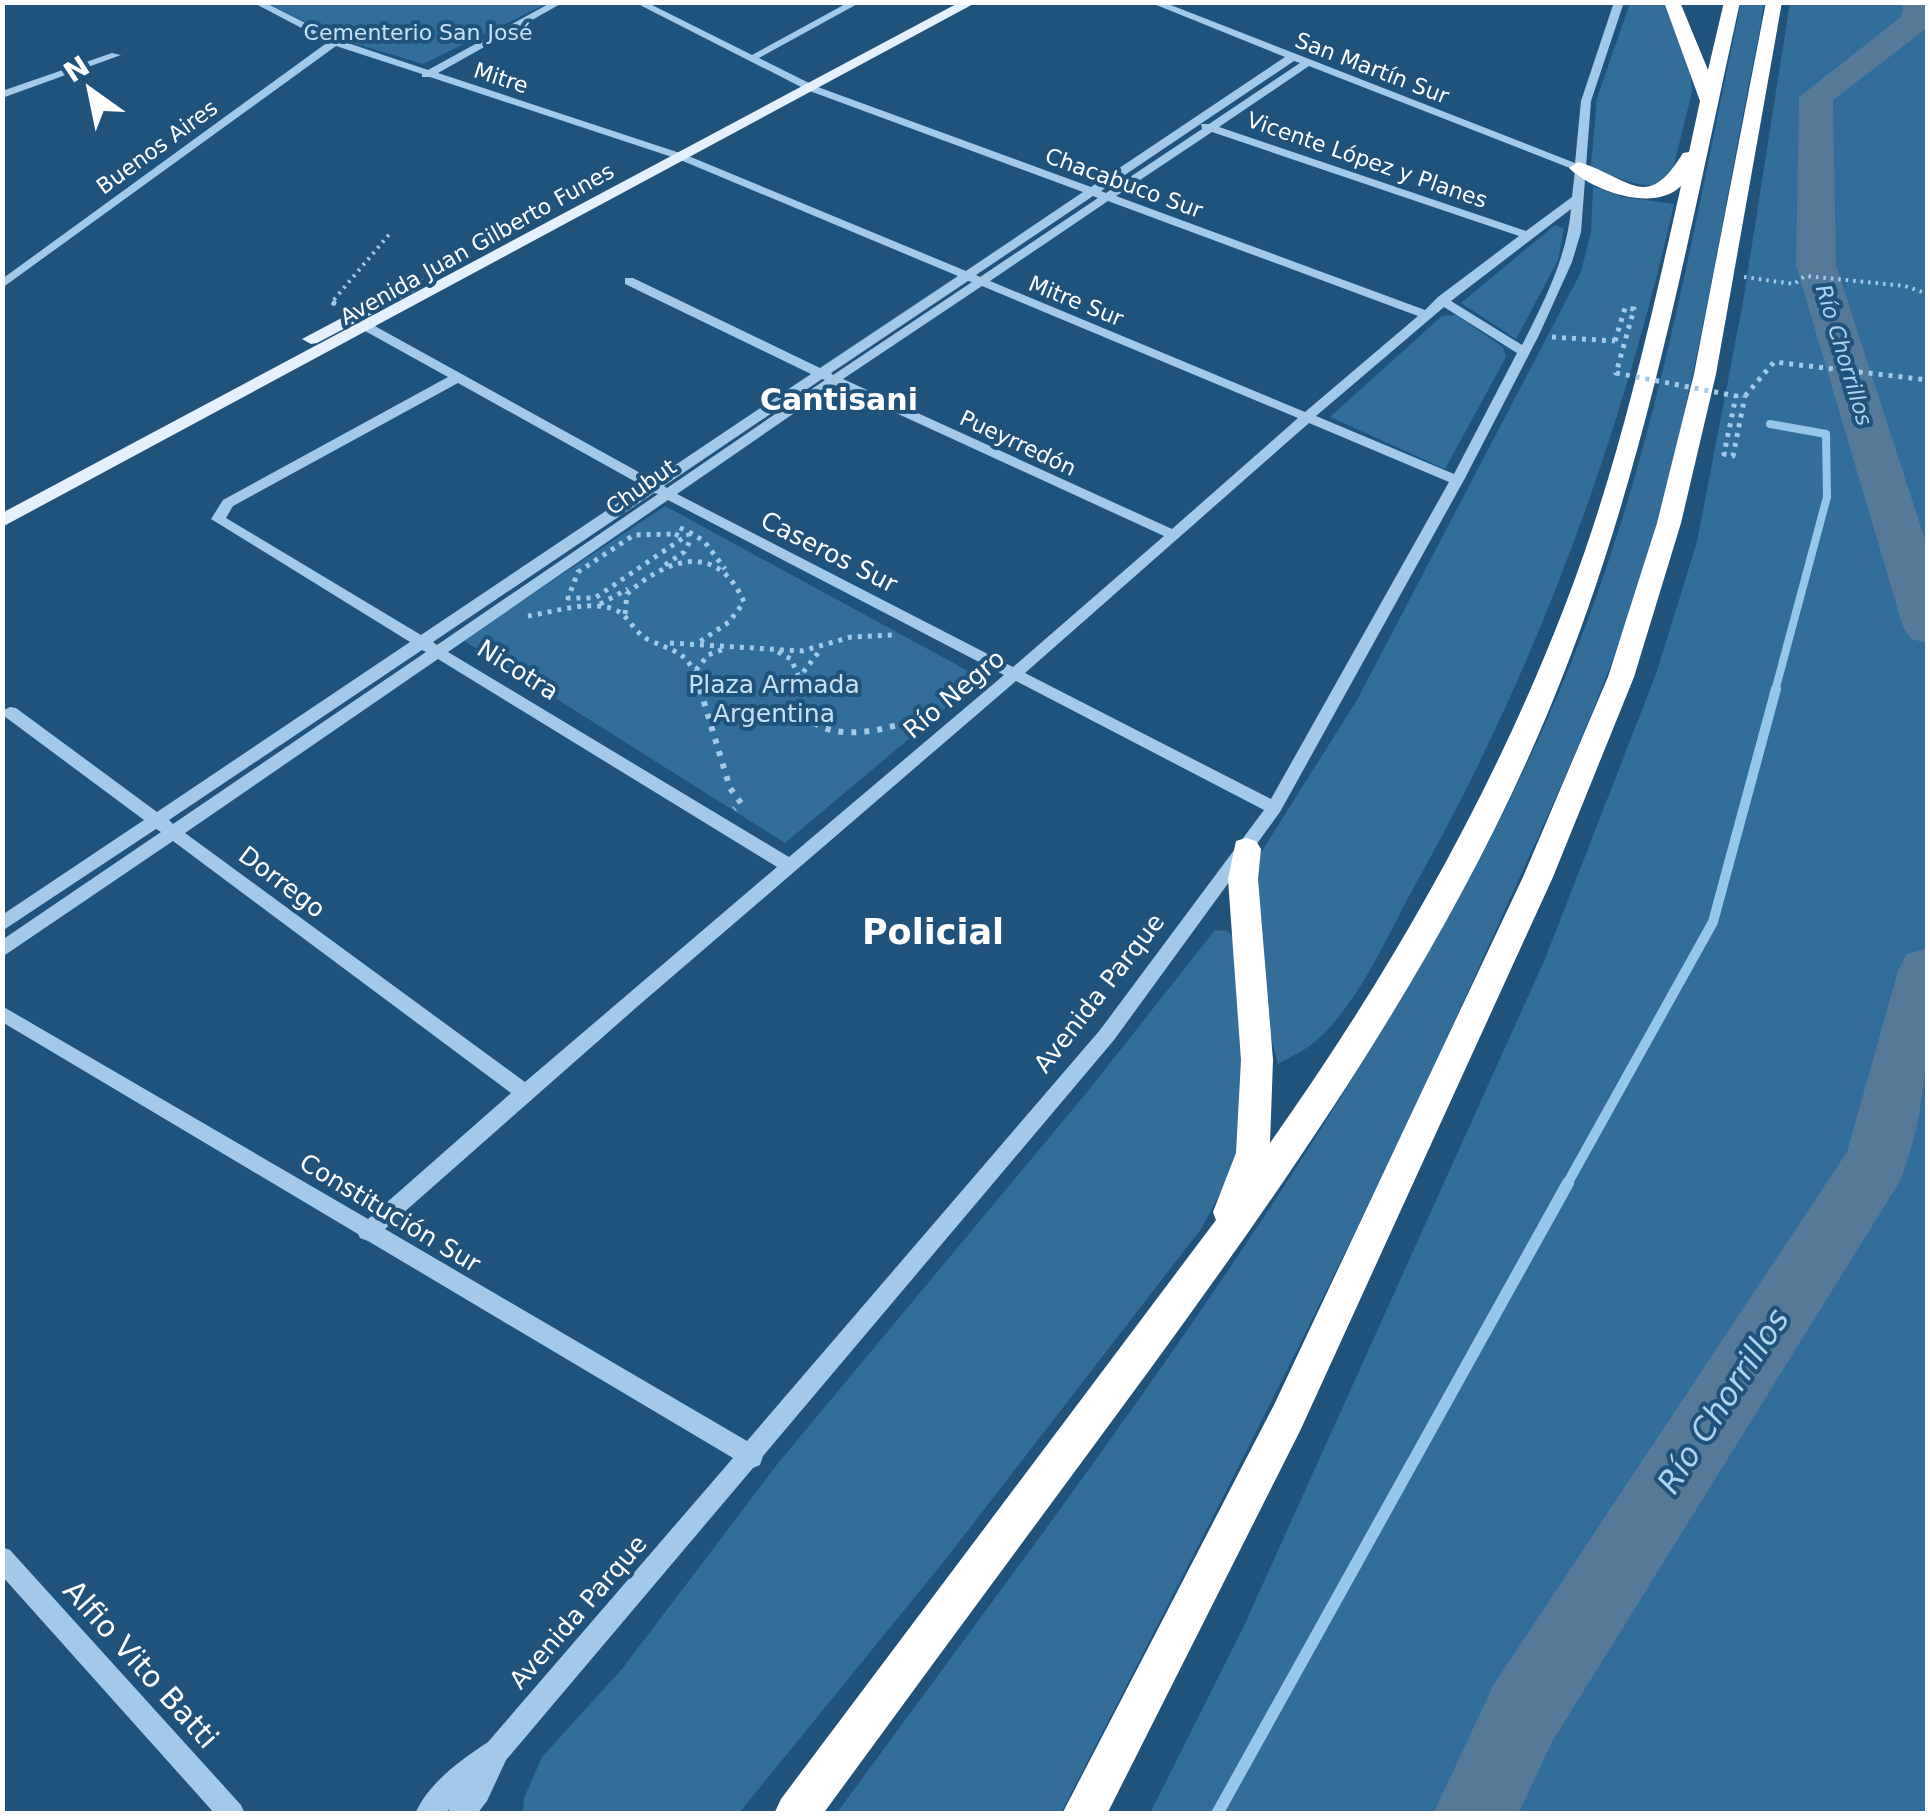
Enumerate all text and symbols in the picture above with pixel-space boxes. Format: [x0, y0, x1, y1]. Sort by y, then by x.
park label: Cementerio San José [304, 20, 532, 45]
street label: San Martín Sur [1292, 27, 1453, 109]
north arrow [40, 40, 140, 140]
text: N [58, 49, 95, 90]
street label: Mitre [471, 57, 531, 99]
street label: Buenos Aires [92, 95, 222, 199]
street label: Vicente López y Planes [1244, 107, 1490, 213]
street label: Chacabuco Sur [1042, 143, 1207, 223]
street label: Avenida Juan Gilberto Funes [336, 158, 618, 330]
street label: Mitre Sur [1025, 271, 1128, 332]
water label: Río Chorrillos [1811, 282, 1877, 428]
district label: Cantisani [760, 382, 918, 417]
street label: Pueyrredón [956, 405, 1080, 481]
street label: Chubut [601, 454, 681, 520]
street label: Caseros Sur [756, 505, 903, 599]
street label: Nicotra [472, 634, 564, 706]
street label: Río Negro [898, 644, 1010, 744]
park label: Plaza Armada Argentina [688, 670, 860, 728]
street label: Dorrego [233, 840, 331, 924]
street label: Avenida Parque [1028, 908, 1170, 1078]
district label: Policial [862, 912, 1004, 952]
street label: Constitución Sur [294, 1148, 486, 1279]
water label: Río Chorrillos [1649, 1302, 1797, 1500]
street label: Avenida Parque [503, 1529, 653, 1695]
street label: Alfio Vito Batti [56, 1573, 226, 1755]

